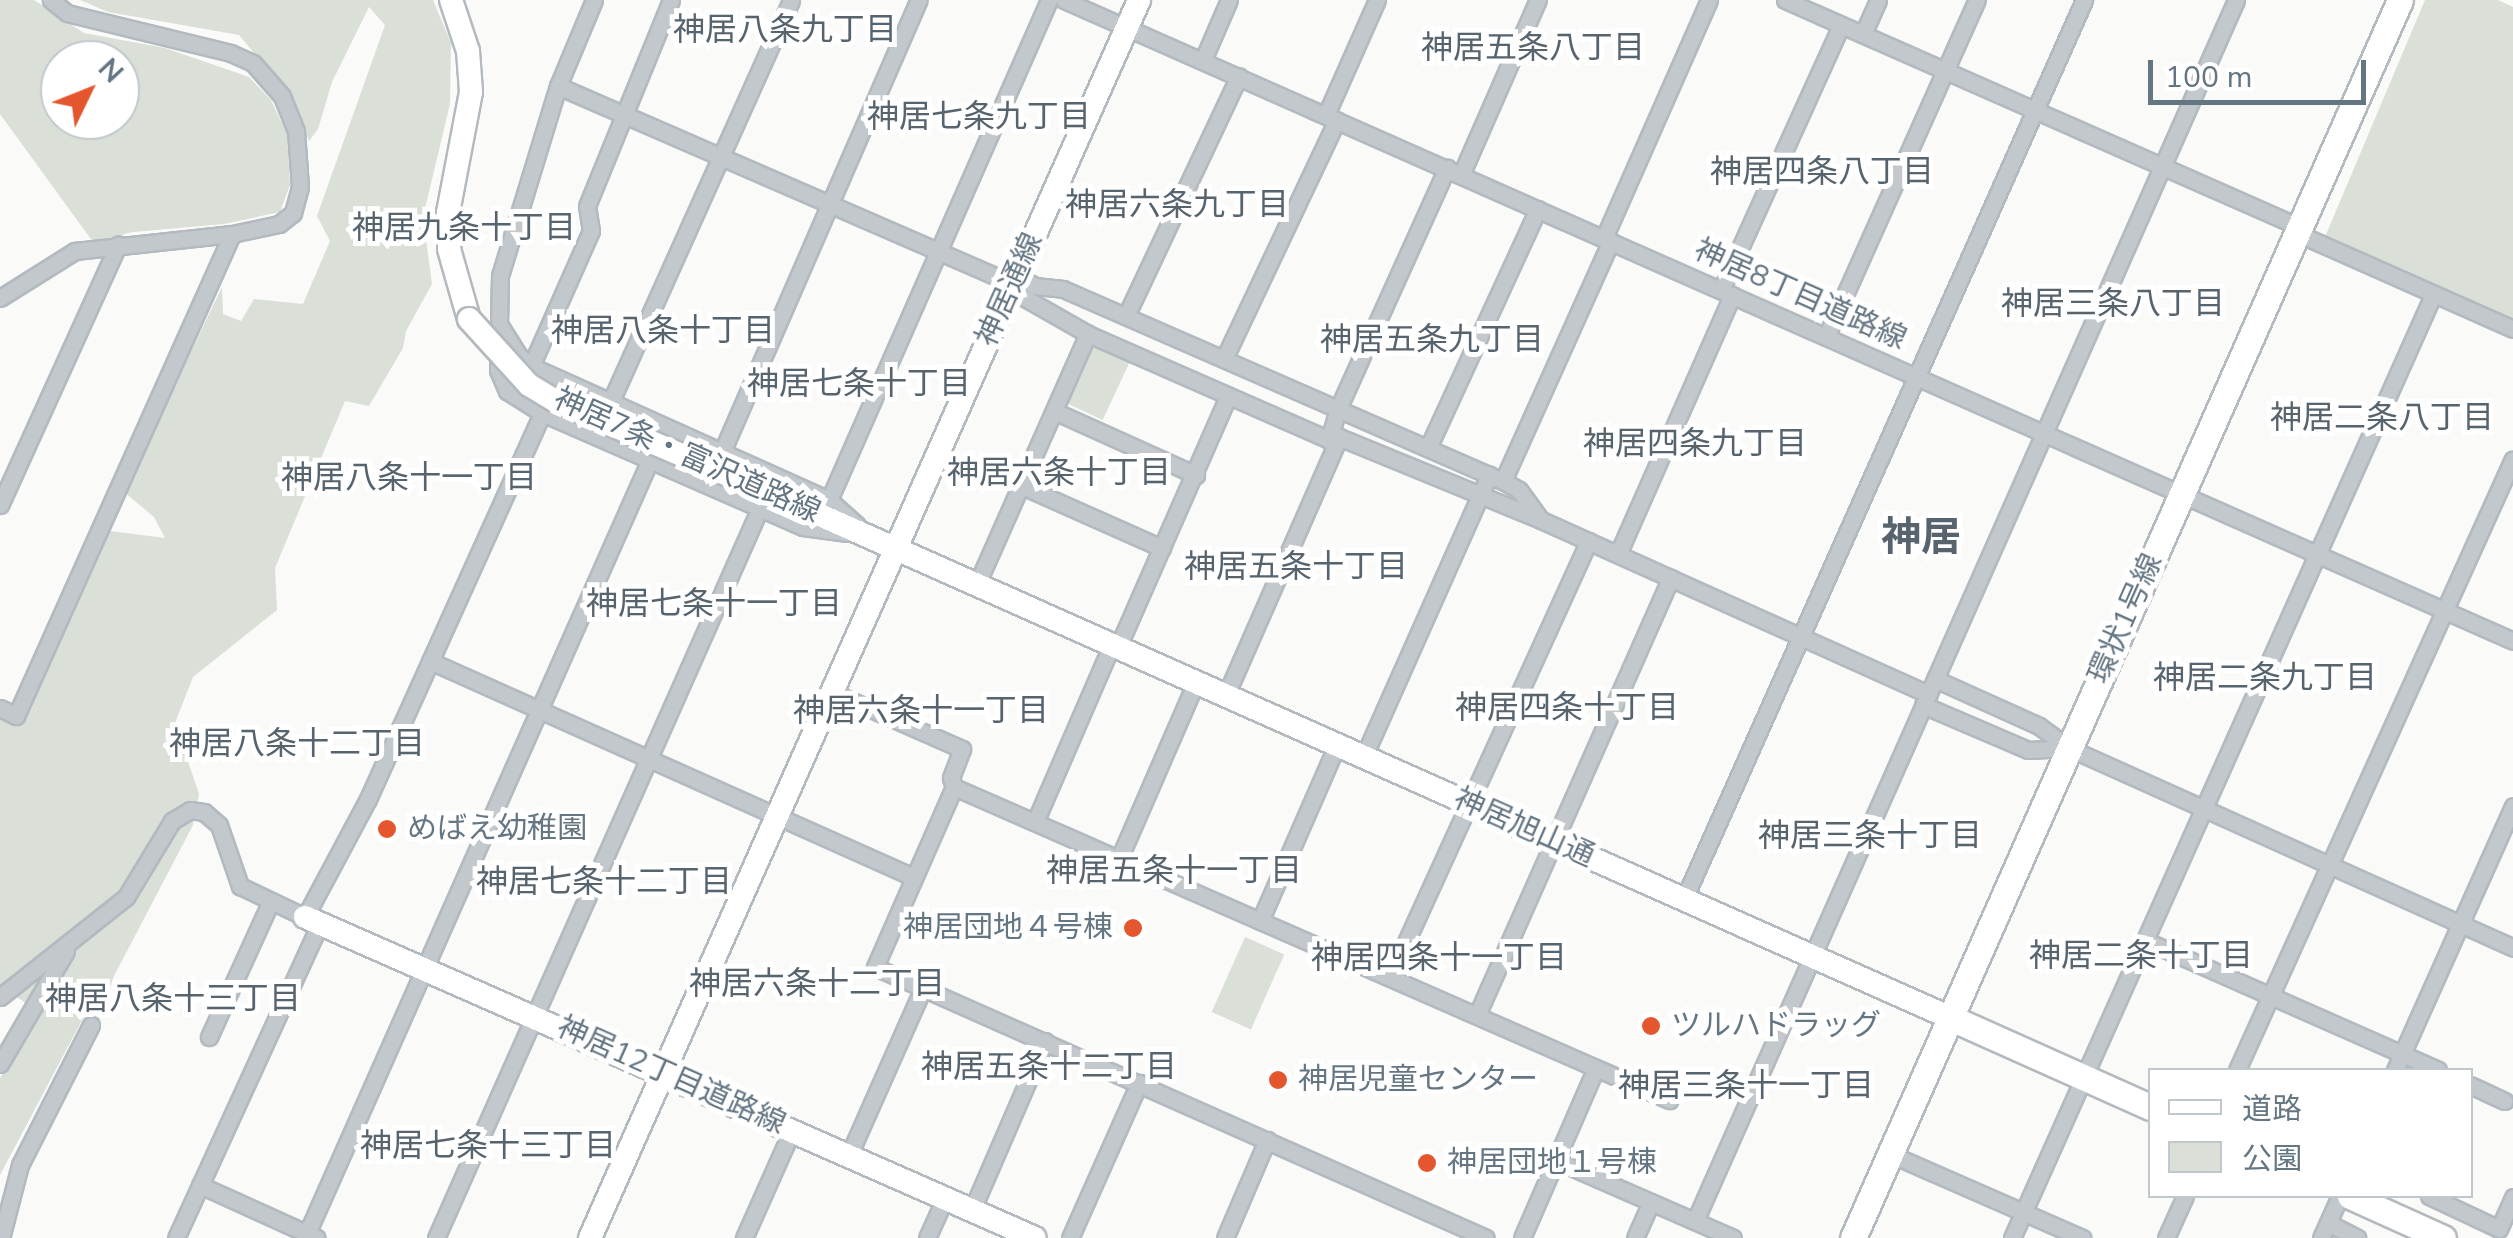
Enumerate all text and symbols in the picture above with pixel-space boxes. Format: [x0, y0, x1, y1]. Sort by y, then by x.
district label: 神居八条九丁目 [673, 11, 897, 49]
district label: 神居五条八丁目 [1421, 29, 1645, 67]
north arrow [40, 40, 140, 140]
scale bar [2153, 40, 2370, 102]
text: N [89, 50, 132, 92]
text: 100 m [2165, 57, 2252, 98]
district label: 神居七条九丁目 [867, 98, 1091, 136]
district label: 神居四条八丁目 [1710, 153, 1934, 191]
district label: 神居六条九丁目 [1065, 186, 1289, 224]
district label: 神居九条十丁目 [352, 209, 576, 247]
street label: 神居通線 [969, 228, 1051, 352]
street label: 神居8丁目道路線 [1689, 232, 1911, 358]
district label: 神居三条八丁目 [2001, 285, 2225, 323]
district label: 神居八条十丁目 [551, 312, 775, 350]
district label: 神居五条九丁目 [1320, 321, 1544, 359]
district label: 神居七条十丁目 [747, 365, 971, 403]
street label: 神居7条・富沢道路線 [548, 381, 826, 531]
district label: 神居二条八丁目 [2270, 399, 2494, 437]
district label: 神居四条九丁目 [1583, 425, 1807, 463]
district label: 神居六条十丁目 [947, 454, 1171, 492]
district label: 神居八条十一丁目 [281, 459, 537, 497]
district label: 神居 [1881, 513, 1961, 561]
district label: 神居五条十丁目 [1184, 548, 1408, 586]
street label: 環状1号線 [2081, 549, 2171, 689]
district label: 神居七条十一丁目 [586, 585, 842, 623]
district label: 神居二条九丁目 [2153, 659, 2377, 697]
district label: 神居四条十丁目 [1455, 689, 1679, 727]
district label: 神居六条十一丁目 [793, 692, 1049, 730]
district label: 神居八条十二丁目 [169, 725, 425, 763]
street label: 神居旭山通 [1448, 781, 1600, 875]
place label: めばえ幼稚園 [407, 811, 587, 847]
district label: 神居三条十丁目 [1758, 817, 1982, 855]
marker: めばえ幼稚園 [376, 818, 398, 840]
district label: 神居五条十一丁目 [1046, 852, 1302, 890]
district label: 神居七条十二丁目 [476, 863, 732, 901]
place label: 神居団地４号棟 [903, 910, 1113, 946]
marker: 神居団地４号棟 [1122, 917, 1144, 939]
district label: 神居二条十丁目 [2029, 937, 2253, 975]
district label: 神居四条十一丁目 [1311, 939, 1567, 977]
district label: 神居六条十二丁目 [689, 965, 945, 1003]
district label: 神居八条十三丁目 [45, 980, 301, 1018]
place label: ツルハドラッグ [1671, 1008, 1881, 1044]
street label: 神居12丁目道路線 [551, 1010, 791, 1142]
marker: ツルハドラッグ [1640, 1015, 1662, 1037]
district label: 神居五条十二丁目 [921, 1048, 1177, 1086]
place label: 神居児童センター [1298, 1062, 1538, 1098]
district label: 神居三条十一丁目 [1618, 1067, 1874, 1105]
legend [2148, 1068, 2473, 1198]
marker: 神居児童センター [1267, 1069, 1289, 1091]
text: 道路 [2242, 1089, 2302, 1130]
district label: 神居七条十三丁目 [360, 1127, 616, 1165]
text: 公園 [2242, 1139, 2302, 1180]
place label: 神居団地１号棟 [1447, 1145, 1657, 1181]
marker: 神居団地１号棟 [1416, 1152, 1438, 1174]

